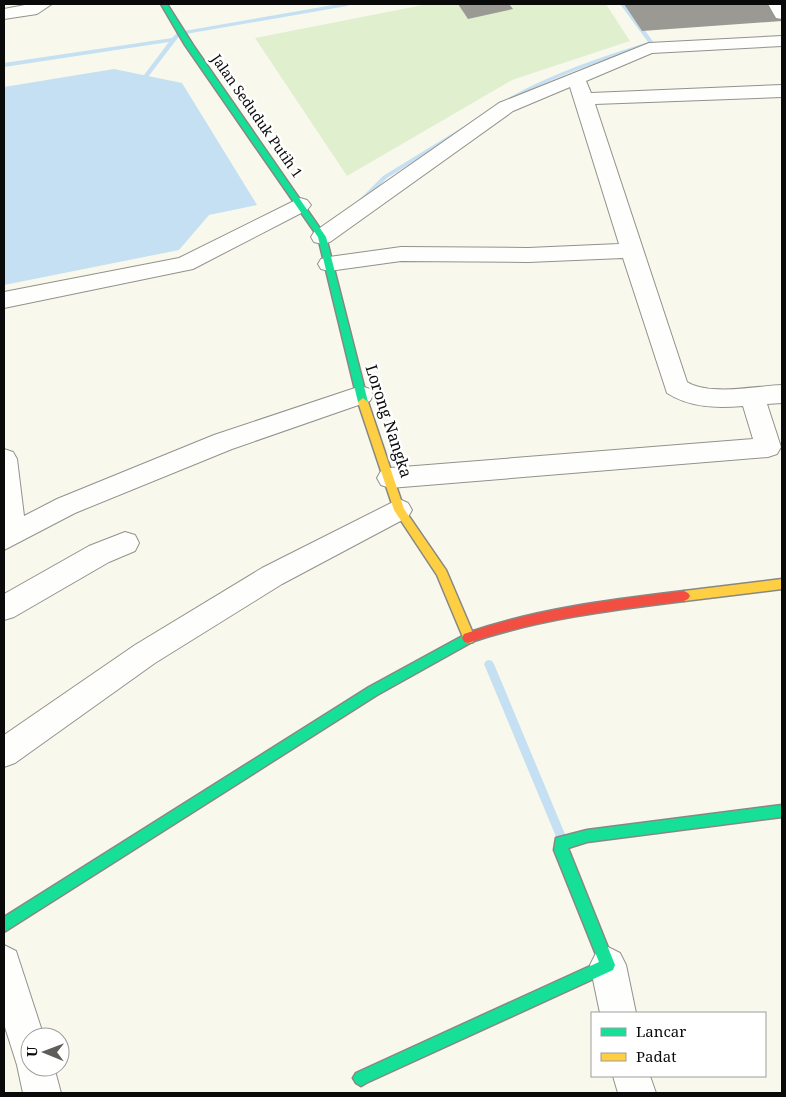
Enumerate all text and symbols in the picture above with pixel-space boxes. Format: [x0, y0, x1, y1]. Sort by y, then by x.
street label: Jalan Seduduk Putih 1 [207, 49, 307, 181]
street label: Lorong Nangka [360, 362, 418, 480]
legend [591, 1012, 766, 1077]
text: Lancar [636, 1021, 686, 1041]
north arrow [20, 1027, 70, 1077]
text: U [22, 1046, 41, 1057]
text: Padat [636, 1046, 676, 1066]

